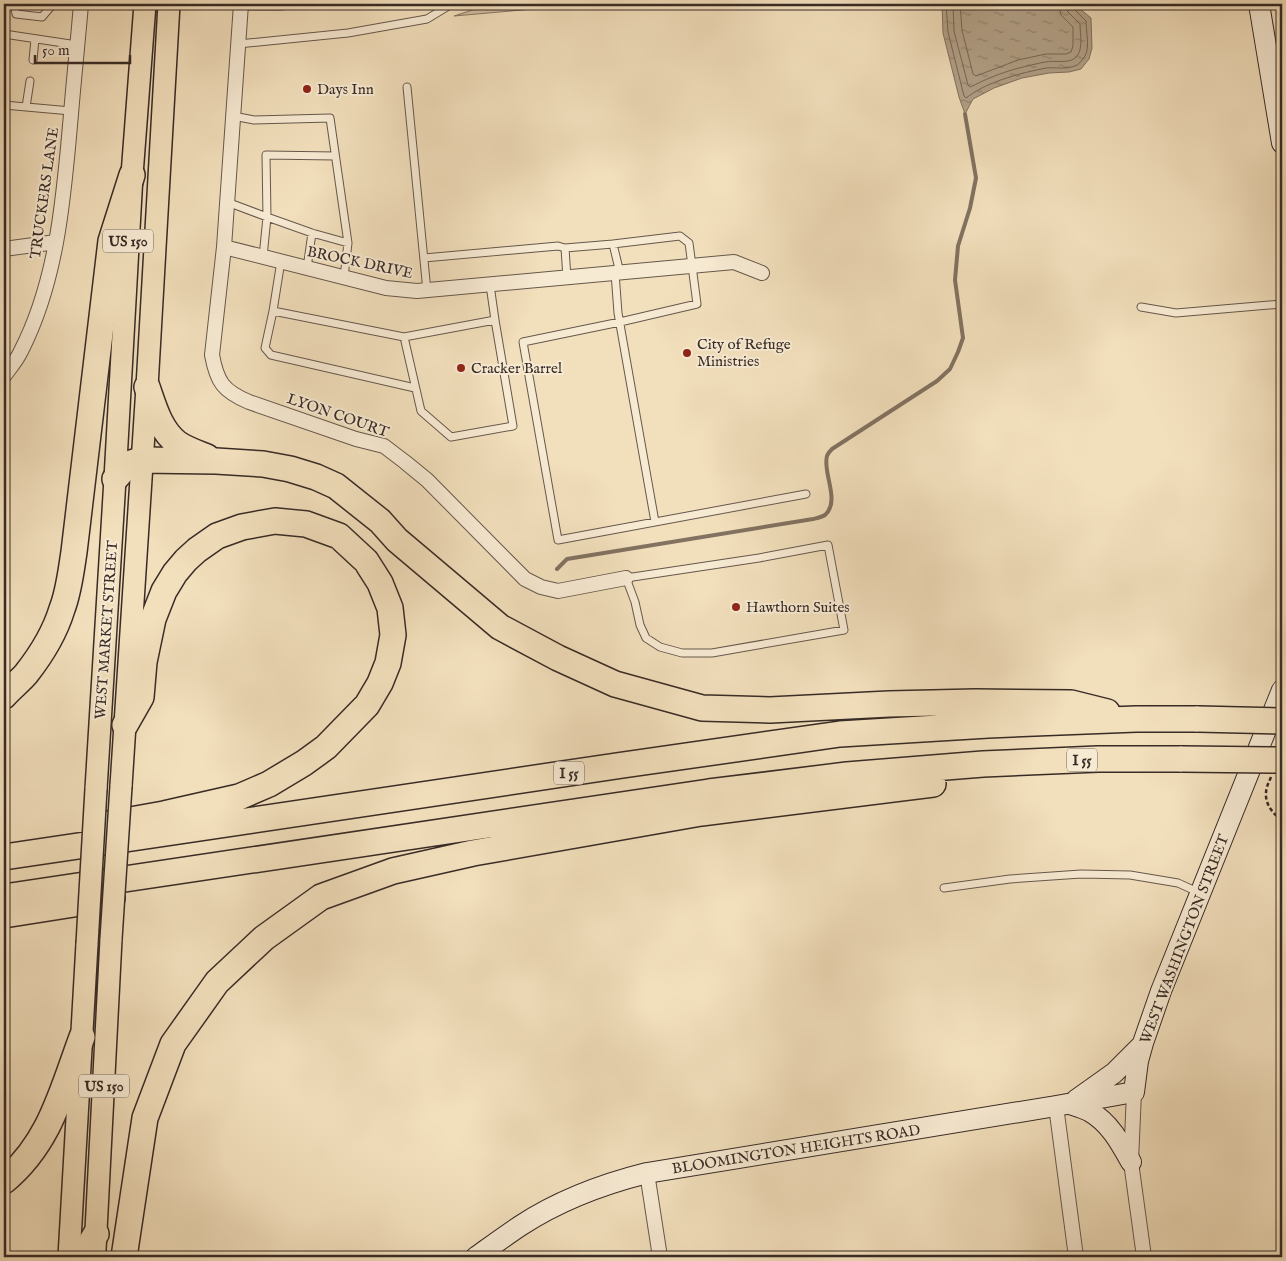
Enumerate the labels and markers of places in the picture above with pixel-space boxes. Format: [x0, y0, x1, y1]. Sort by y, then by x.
place label: Days Inn [317, 80, 374, 99]
marker: Days Inn [301, 83, 313, 95]
place label: City of Refuge Ministries [697, 335, 791, 371]
marker: City of Refuge Ministries [681, 347, 693, 359]
place label: Cracker Barrel [471, 359, 563, 378]
marker: Cracker Barrel [455, 362, 467, 374]
place label: Hawthorn Suites [746, 598, 850, 617]
marker: Hawthorn Suites [730, 601, 742, 613]

